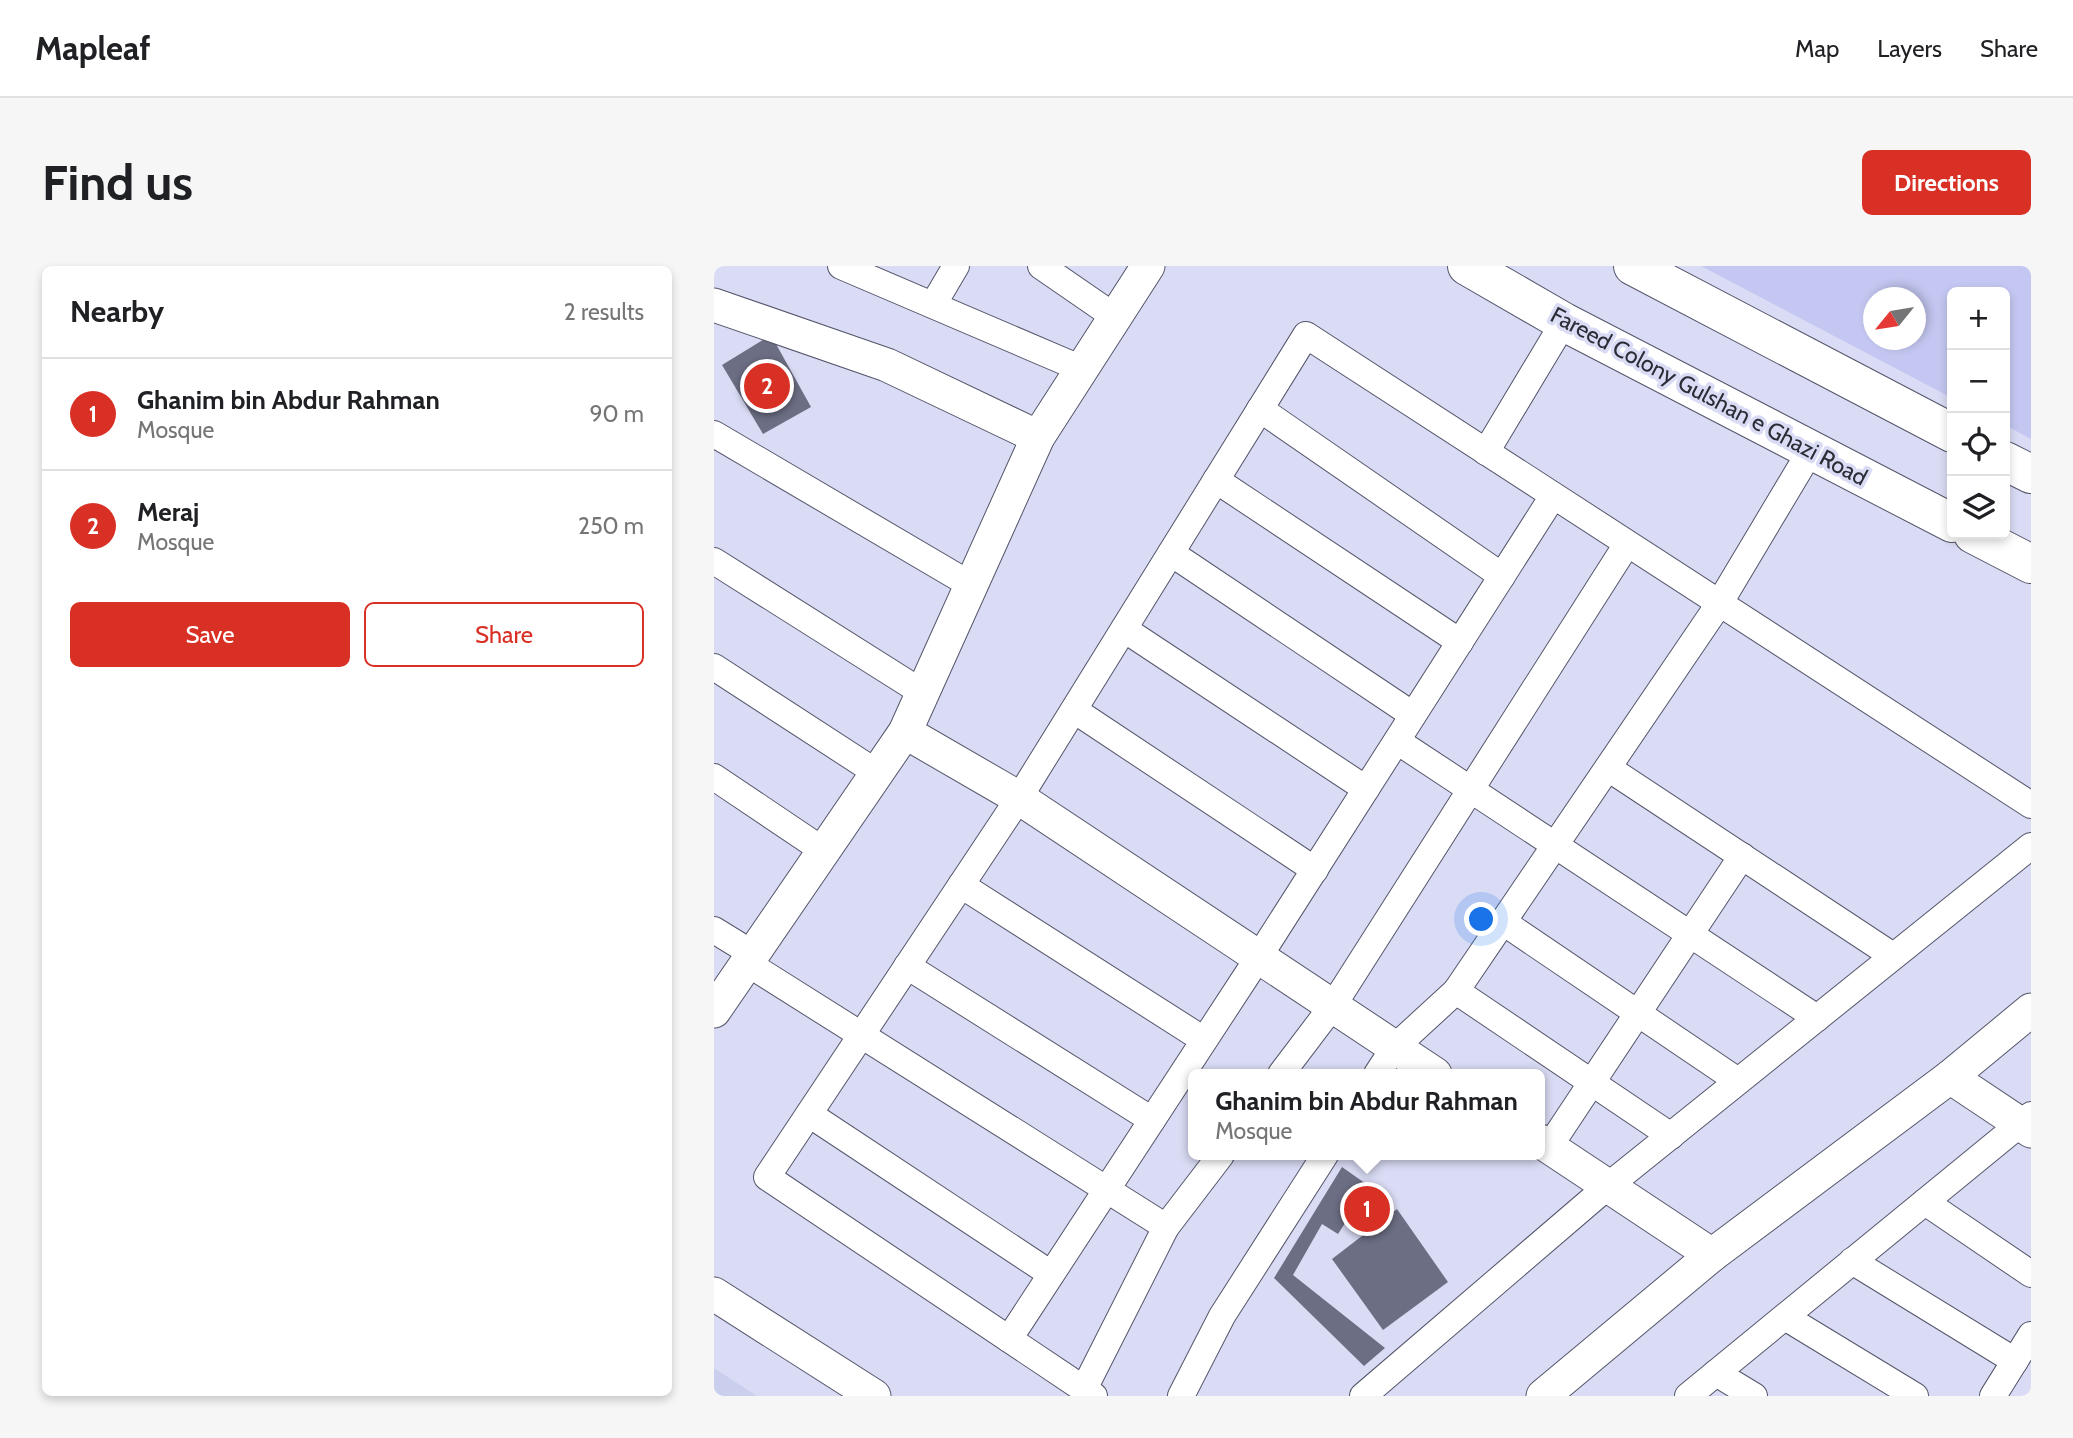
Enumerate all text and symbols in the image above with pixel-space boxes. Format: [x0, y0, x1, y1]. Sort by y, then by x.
text: Mapleaf [35, 28, 151, 68]
text: Map [1795, 34, 1839, 63]
text: Layers [1877, 34, 1942, 63]
text: Share [1980, 34, 2038, 63]
button: Directions [1862, 150, 2031, 215]
text: Find us [42, 153, 193, 212]
north arrow [1863, 287, 1926, 350]
map controls [1947, 287, 2010, 539]
button: + [1947, 287, 2010, 350]
text: Nearby [70, 293, 164, 330]
text: 2 results [564, 298, 644, 326]
street label: Fareed Colony Gulshan e Ghazi Road [1546, 300, 1872, 492]
button: − [1947, 350, 2010, 413]
pin: 2 [744, 360, 790, 412]
text: Ghanim bin Abdur Rahman [137, 384, 440, 416]
text: 1 [89, 400, 97, 428]
text: 90 m [590, 400, 644, 428]
button: locate [1947, 413, 2010, 476]
text: Mosque [137, 416, 214, 444]
button: layers [1947, 476, 2010, 539]
text: Meraj [137, 496, 199, 528]
text: 2 [87, 512, 99, 540]
text: 250 m [578, 512, 644, 540]
text: Mosque [137, 528, 214, 556]
button: Save [70, 602, 350, 667]
button: Share [364, 602, 644, 667]
your location [1464, 902, 1498, 936]
popup [1188, 1069, 1545, 1160]
text: Ghanim bin Abdur Rahman [1215, 1085, 1518, 1117]
text: Mosque [1215, 1117, 1292, 1145]
pin: 1 [1344, 1183, 1390, 1235]

